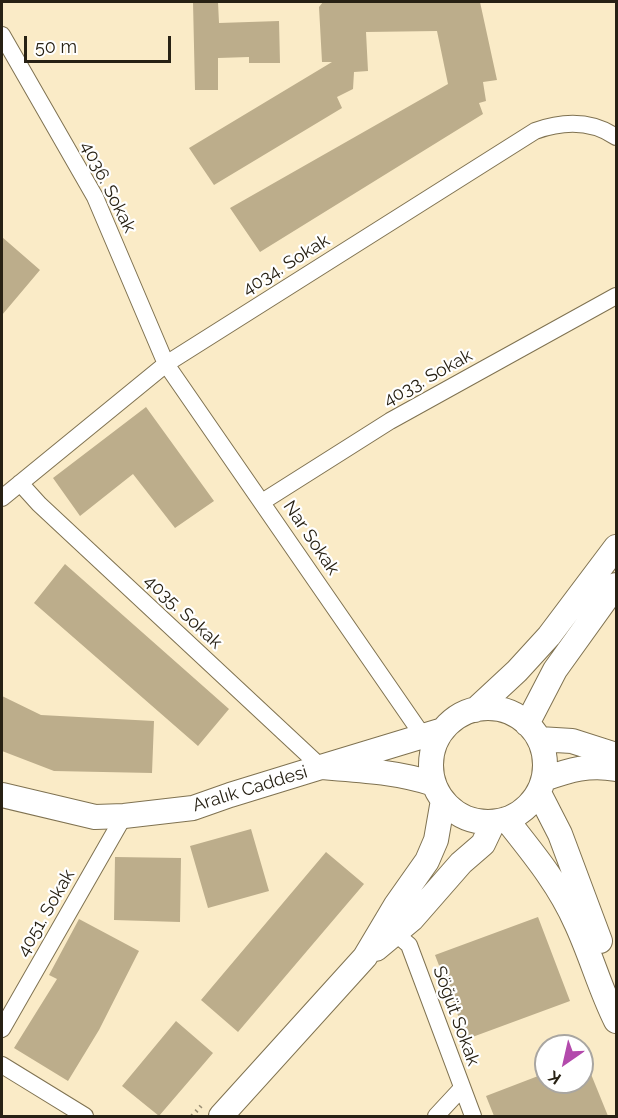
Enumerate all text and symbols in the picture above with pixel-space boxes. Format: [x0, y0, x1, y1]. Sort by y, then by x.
scale bar [27, 24, 174, 62]
text: 50 m [35, 36, 77, 57]
street label: 4036. Sokak [76, 138, 140, 236]
street label: 4034. Sokak [238, 230, 334, 300]
street label: 4033. Sokak [380, 345, 476, 411]
street label: Nar Sokak [278, 497, 344, 579]
street label: 4035. Sokak [140, 570, 226, 654]
street label: Aralık Caddesi [190, 761, 310, 817]
street label: 4051. Sokak [12, 866, 80, 960]
street label: Söğüt Sokak [428, 963, 484, 1069]
north arrow [534, 1034, 594, 1094]
text: K [545, 1067, 565, 1089]

